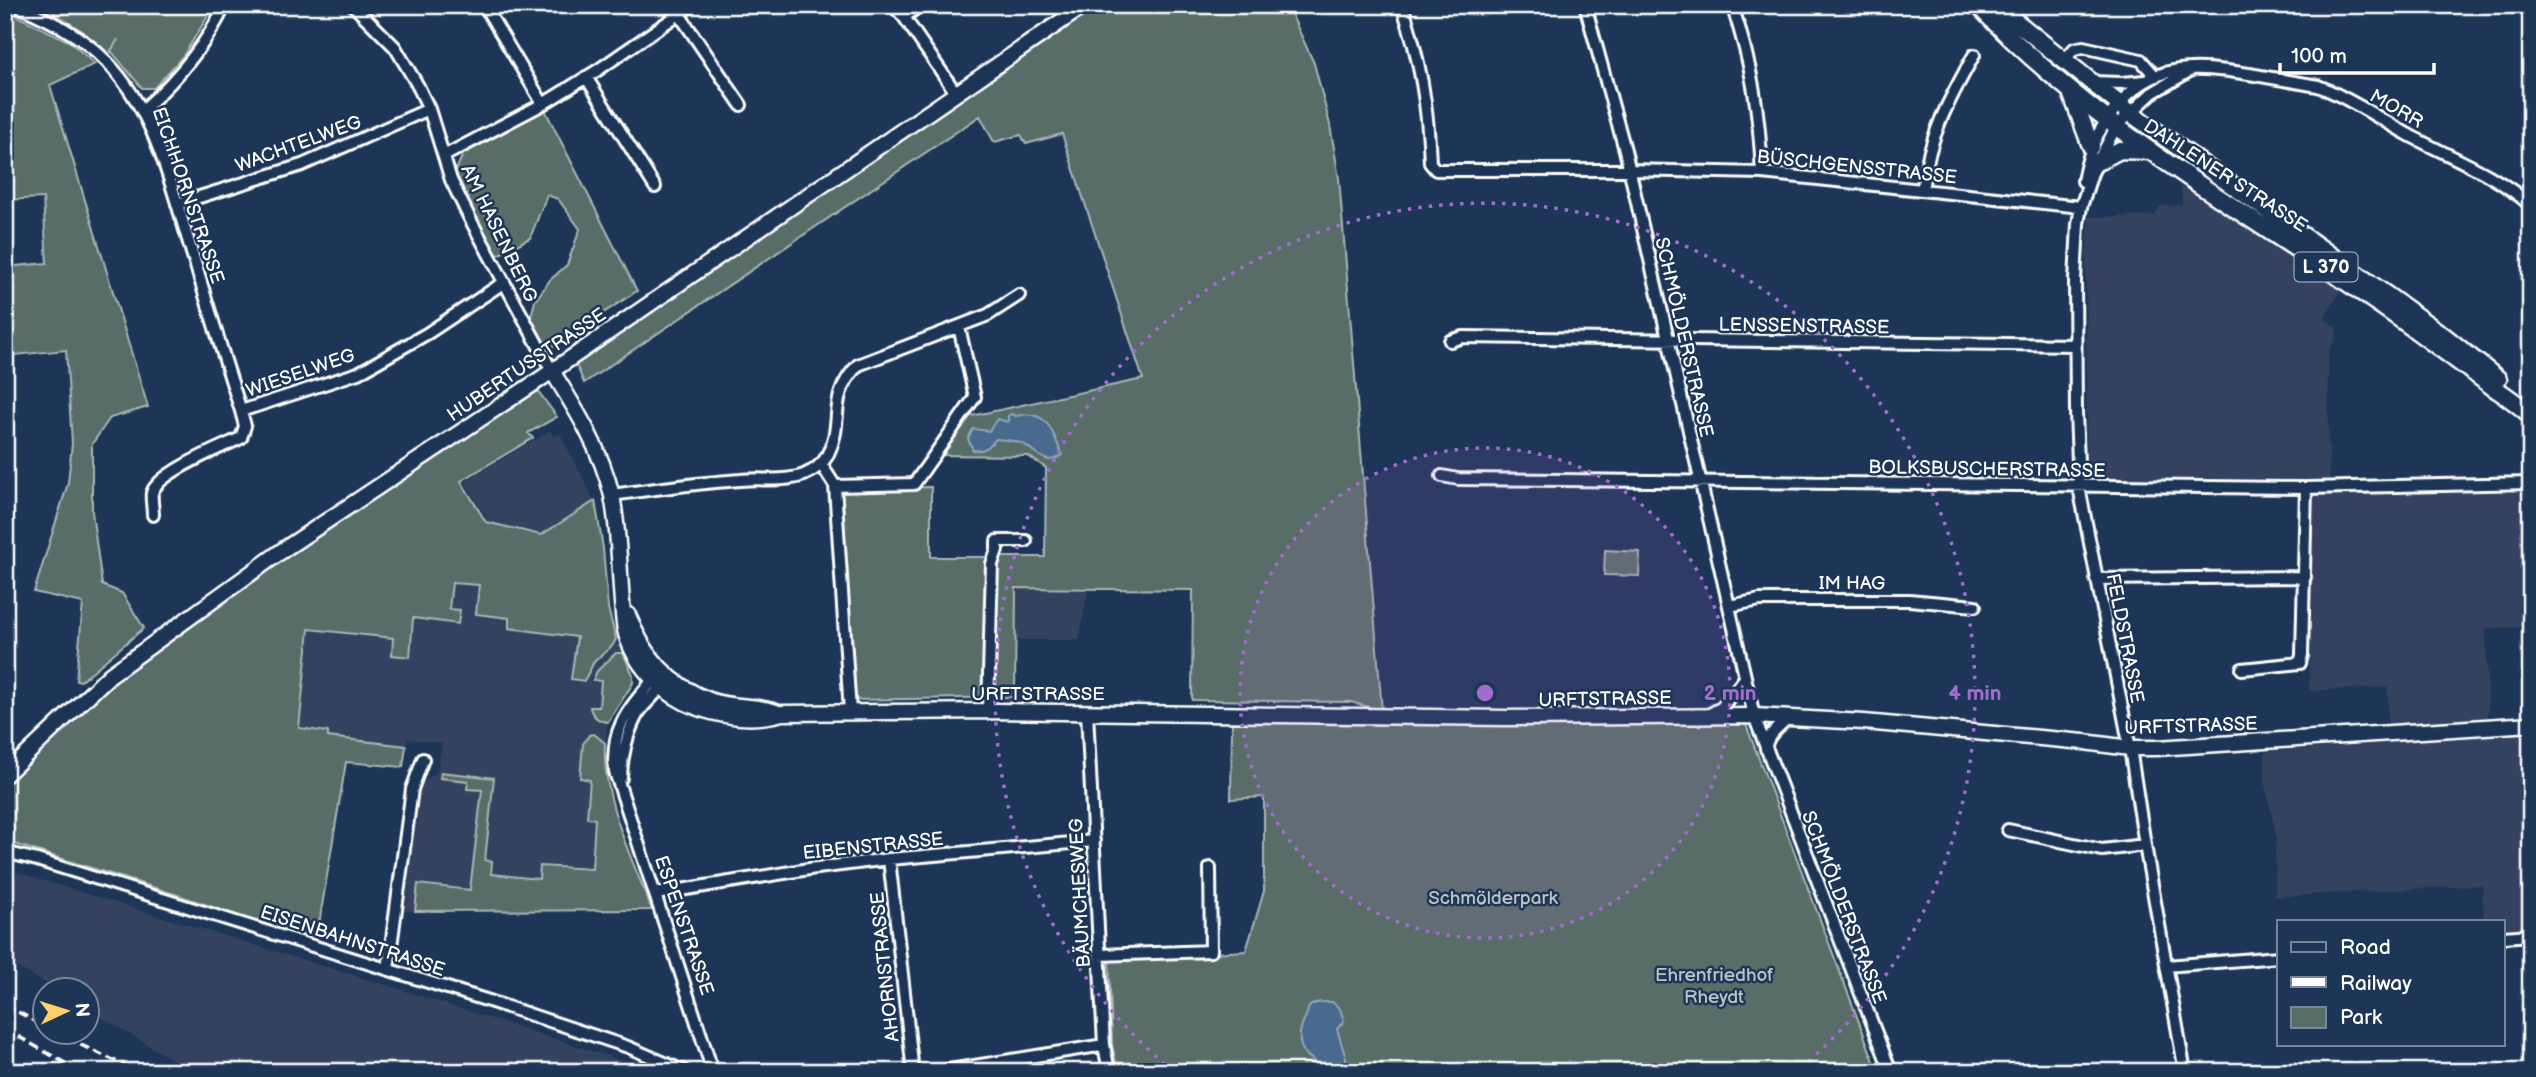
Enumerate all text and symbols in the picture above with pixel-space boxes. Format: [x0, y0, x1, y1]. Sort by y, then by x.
scale bar [2280, 32, 2434, 76]
text: 100 m [2291, 44, 2347, 69]
street label: MORR [2365, 85, 2427, 134]
street label: EICHHORNSTRASSE [147, 104, 229, 287]
street label: WACHTELWEG [232, 111, 365, 178]
street label: DAHLENER STRASSE [2139, 115, 2311, 238]
street label: BÜSCHGENSSTRASSE [1756, 146, 1958, 189]
street label: AM HASENBERG [455, 161, 542, 306]
street label: SCHMÖLDERSTRASSE [1649, 235, 1718, 440]
road number: L 370 [2294, 253, 2358, 282]
street label: HUBERTUSSTRASSE [443, 303, 611, 427]
street label: LENSSENSTRASSE [1718, 314, 1890, 339]
street label: WIESELWEG [243, 344, 358, 403]
street label: BOLKSBUSCHERSTRASSE [1868, 456, 2106, 483]
street label: FELDSTRASSE [2101, 571, 2148, 705]
street label: IM HAG [1819, 572, 1885, 595]
centre of rings [1473, 681, 1497, 705]
text: 2 min [1703, 681, 1757, 706]
text: 4 min [1949, 681, 2001, 706]
street label: URFTSTRASSE [971, 683, 1105, 706]
street label: URFTSTRASSE [1538, 687, 1672, 712]
street label: URFTSTRASSE [2124, 713, 2258, 740]
street label: SCHMÖLDERSTRASSE [1796, 808, 1891, 1007]
street label: BÄUMCHESWEG [1065, 818, 1096, 968]
street label: EIBENSTRASSE [802, 828, 945, 865]
street label: ESPENSTRASSE [649, 853, 718, 998]
park label: Schmölderpark [1428, 887, 1558, 910]
street label: AHORNSTRASSE [866, 891, 905, 1043]
street label: EISENBAHNSTRASSE [257, 901, 448, 982]
legend [2277, 920, 2504, 1046]
text: Road [2340, 935, 2391, 960]
park label: Ehrenfriedhof Rheydt [1655, 964, 1773, 1009]
text: Railway [2340, 971, 2412, 996]
north arrow [32, 976, 102, 1046]
text: N [69, 1002, 93, 1018]
text: Park [2340, 1005, 2383, 1030]

